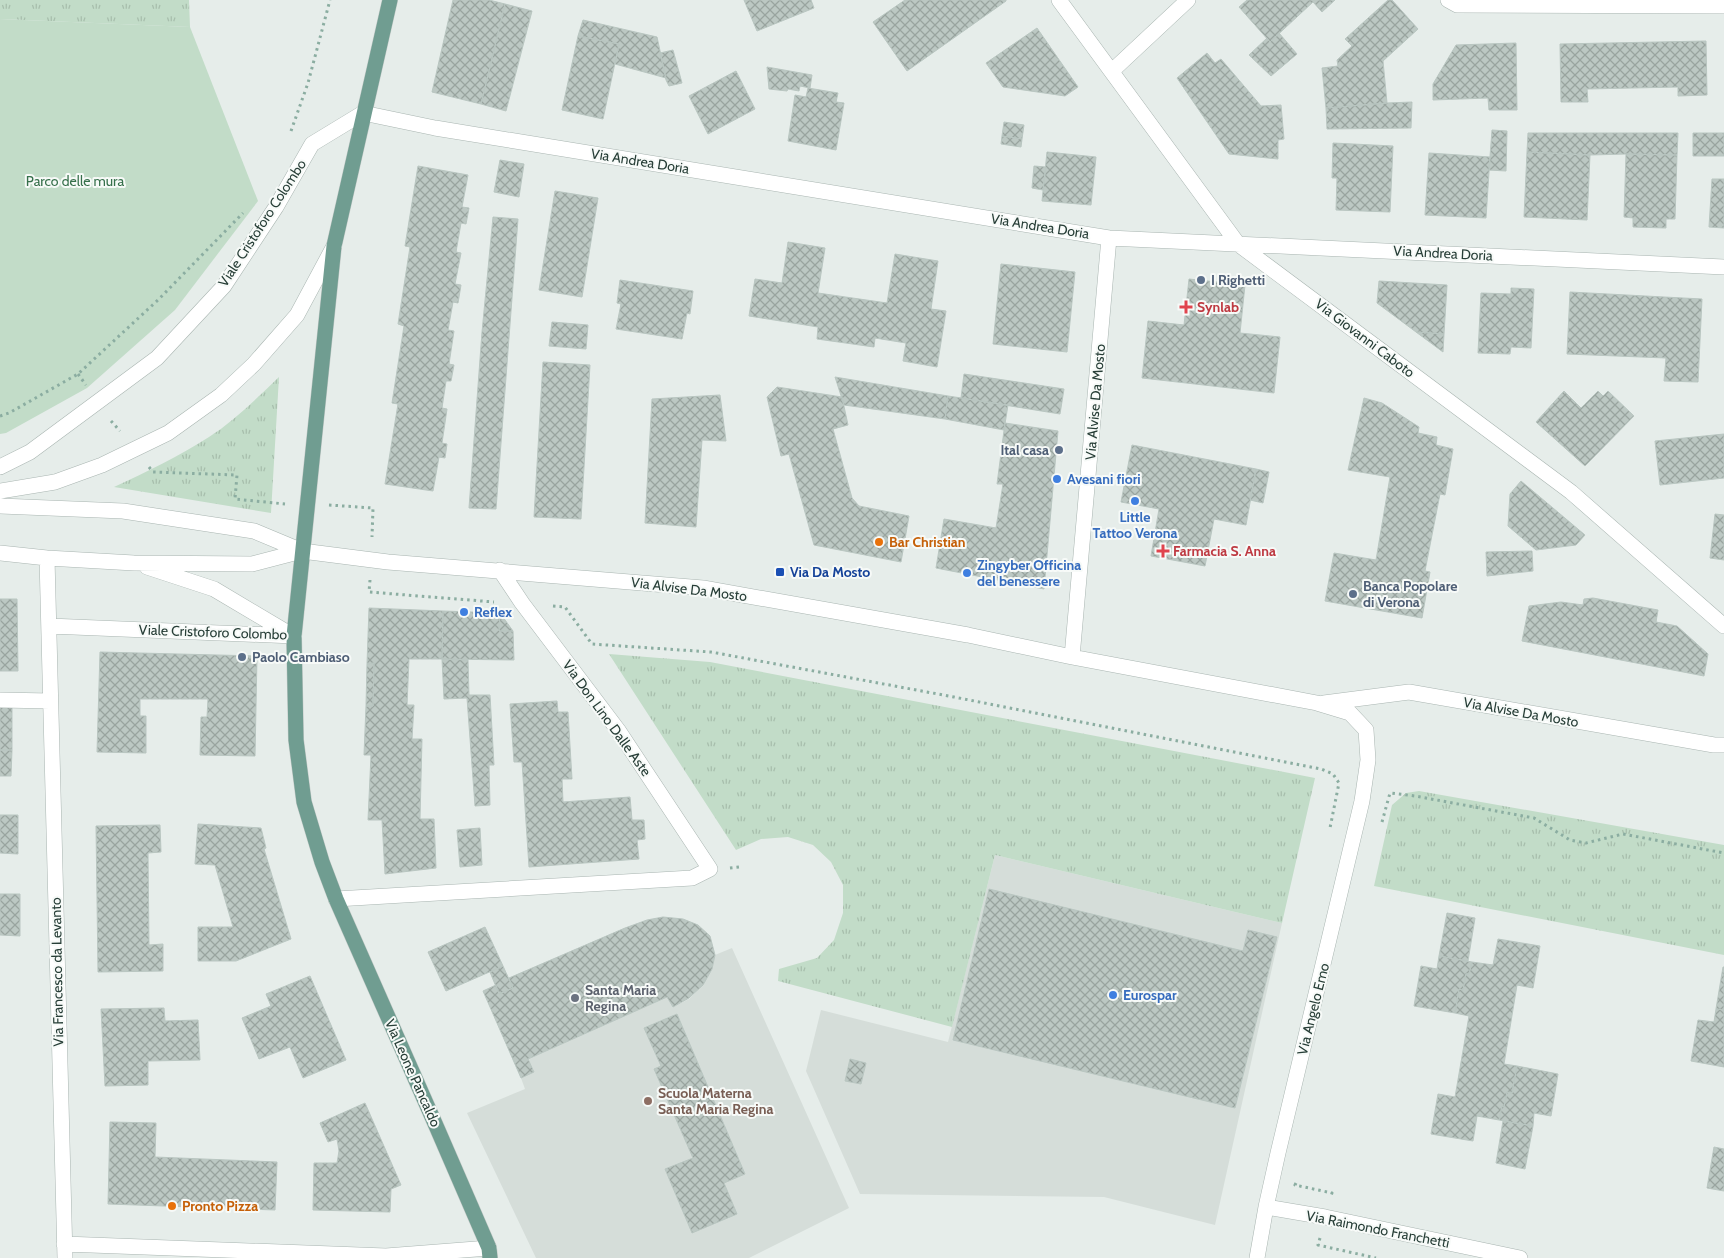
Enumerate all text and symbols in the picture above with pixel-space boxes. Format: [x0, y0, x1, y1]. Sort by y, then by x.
street label: Via Andrea Doria [590, 144, 691, 178]
street label: Viale Cristoforo Colombo [214, 156, 310, 290]
park label: Parco delle mura [26, 172, 124, 190]
street label: Via Andrea Doria [990, 209, 1091, 243]
street label: Via Andrea Doria [1393, 241, 1493, 265]
place label: I Righetti [1211, 271, 1265, 289]
marker: I Righetti [1195, 274, 1207, 286]
street label: Via Giovanni Caboto [1312, 295, 1419, 382]
place label: Synlab [1197, 298, 1239, 316]
marker: Synlab [1179, 300, 1193, 314]
street label: Via Alvise Da Mosto [1081, 343, 1109, 461]
place label: Ital casa [1000, 441, 1049, 459]
marker: Ital casa [1053, 444, 1065, 456]
place label: Avesani fiori [1067, 470, 1141, 488]
marker: Avesani fiori [1051, 473, 1063, 485]
marker: Little Tattoo Verona [1129, 495, 1141, 507]
place label: Little Tattoo Verona [1093, 508, 1178, 542]
place label: Bar Christian [889, 533, 966, 551]
marker: Bar Christian [873, 536, 885, 548]
place label: Farmacia S. Anna [1173, 542, 1276, 560]
marker: Farmacia S. Anna [1157, 545, 1169, 557]
place label: Zingyber Officina del benessere [977, 556, 1081, 590]
place label: Via Da Mosto [790, 563, 870, 581]
marker: Via Da Mosto [774, 566, 786, 578]
marker: Zingyber Officina del benessere [961, 567, 973, 579]
street label: Via Alvise Da Mosto [630, 573, 748, 605]
place label: Banca Popolare di Verona [1363, 577, 1457, 611]
marker: Banca Popolare di Verona [1347, 588, 1359, 600]
place label: Reflex [474, 603, 512, 621]
marker: Reflex [458, 606, 470, 618]
street label: Viale Cristoforo Colombo [138, 620, 288, 644]
place label: Paolo Cambiaso [252, 648, 350, 666]
marker: Paolo Cambiaso [236, 651, 248, 663]
street label: Via Don Lino Dalle Aste [559, 656, 655, 780]
street label: Via Alvise Da Mosto [1462, 693, 1580, 731]
street label: Via Francesco da Levanto [47, 897, 67, 1047]
street label: Via Angelo Emo [1293, 961, 1333, 1057]
place label: Santa Maria Regina [585, 981, 656, 1015]
place label: Eurospar [1123, 986, 1177, 1004]
marker: Eurospar [1107, 989, 1119, 1001]
marker: Santa Maria Regina [569, 992, 581, 1004]
street label: Via Leone Pancaldo [381, 1016, 445, 1130]
place label: Scuola Materna Santa Maria Regina [658, 1084, 773, 1118]
marker: Scuola Materna Santa Maria Regina [642, 1095, 654, 1107]
place label: Pronto Pizza [182, 1197, 258, 1215]
marker: Pronto Pizza [166, 1200, 178, 1212]
street label: Via Raimondo Franchetti [1305, 1206, 1451, 1252]

